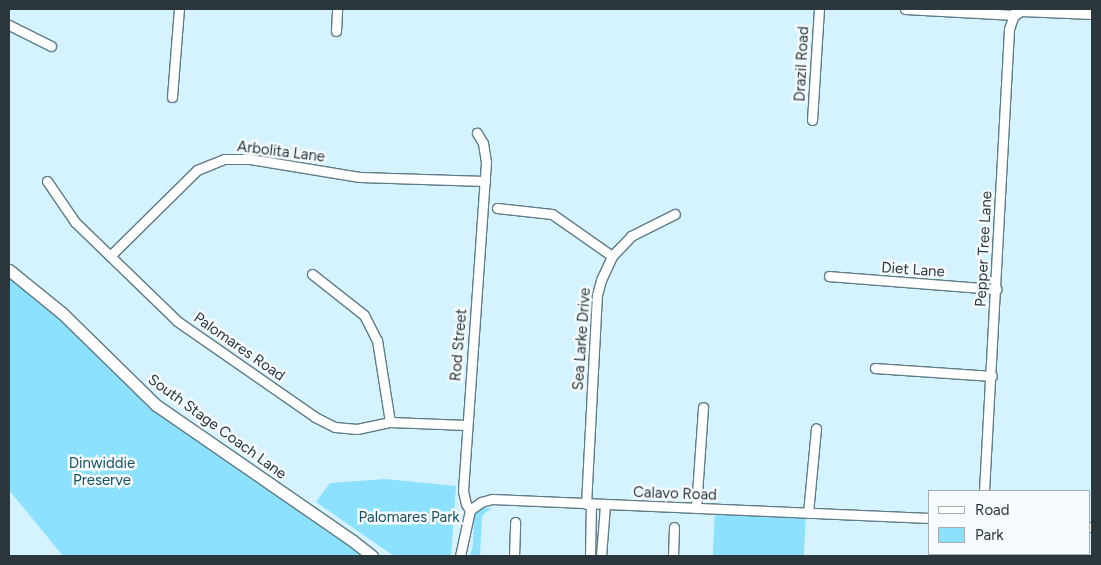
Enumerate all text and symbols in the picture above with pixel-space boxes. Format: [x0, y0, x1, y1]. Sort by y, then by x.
street label: Drazil Road [791, 26, 813, 102]
street label: Arbolita Lane [236, 138, 326, 166]
street label: Pepper Tree Lane [972, 191, 996, 307]
street label: Diet Lane [881, 259, 945, 281]
street label: Sea Larke Drive [569, 287, 595, 391]
street label: Rod Street [447, 308, 471, 382]
street label: Palomares Road [190, 309, 288, 385]
street label: South Stage Coach Lane [144, 371, 290, 483]
park label: Dinwiddie Preserve [69, 454, 135, 489]
street label: Calavo Road [633, 484, 717, 504]
legend [928, 490, 1091, 555]
text: Road [975, 501, 1010, 519]
park label: Palomares Park [358, 509, 460, 527]
text: Park [975, 526, 1004, 544]

